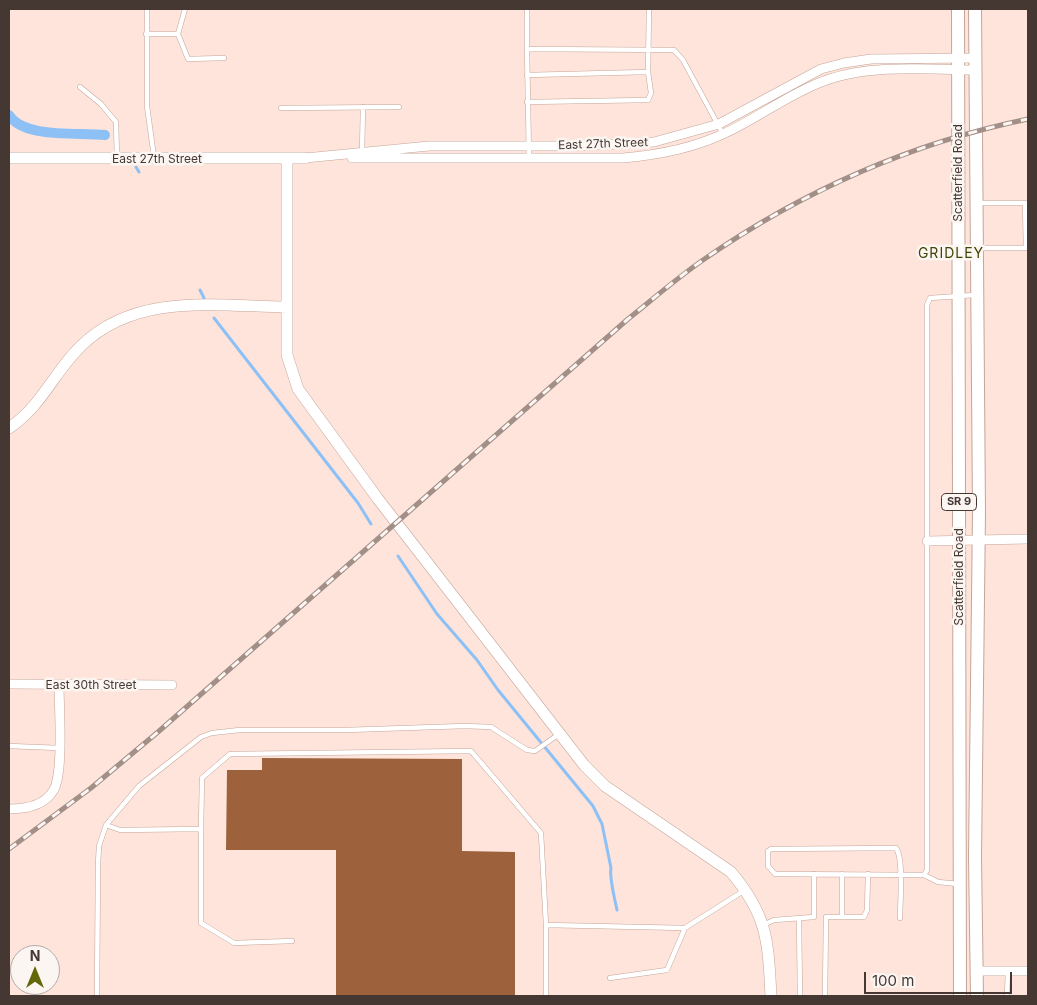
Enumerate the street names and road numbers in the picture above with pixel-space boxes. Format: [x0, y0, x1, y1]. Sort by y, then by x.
street label: Scatterfield Road [951, 124, 965, 222]
street label: East 27th Street [558, 135, 648, 153]
street label: East 27th Street [112, 152, 202, 166]
road number: SR 9 [942, 494, 976, 511]
street label: Scatterfield Road [952, 528, 966, 626]
street label: East 30th Street [45, 678, 137, 692]

